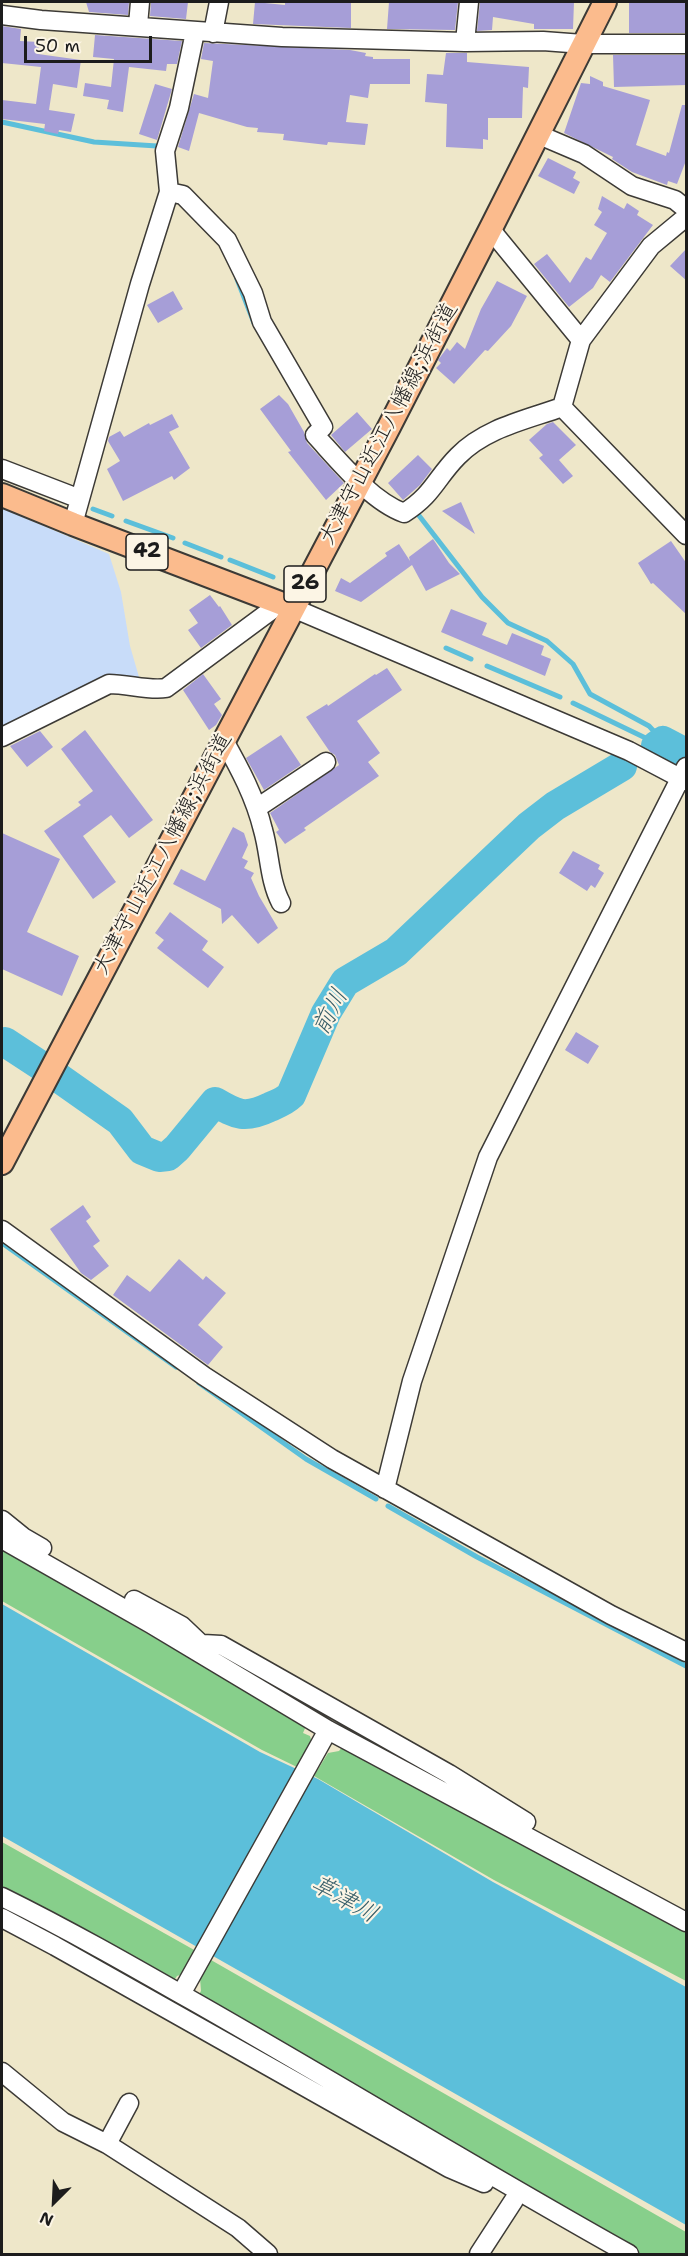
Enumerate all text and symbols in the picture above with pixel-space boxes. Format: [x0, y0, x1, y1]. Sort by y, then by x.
scale bar [27, 24, 154, 62]
text: 50 m [35, 34, 80, 58]
street label: 大津守山近江八幡線;浜街道 [314, 299, 464, 549]
road number: 42 [126, 534, 168, 570]
road number: 26 [284, 566, 326, 602]
street label: 大津守山近江八幡線;浜街道 [88, 729, 238, 979]
water label: 前川 [307, 984, 355, 1040]
water label: 草津川 [306, 1870, 382, 1930]
north arrow [24, 2172, 84, 2232]
text: N [36, 2207, 57, 2231]

